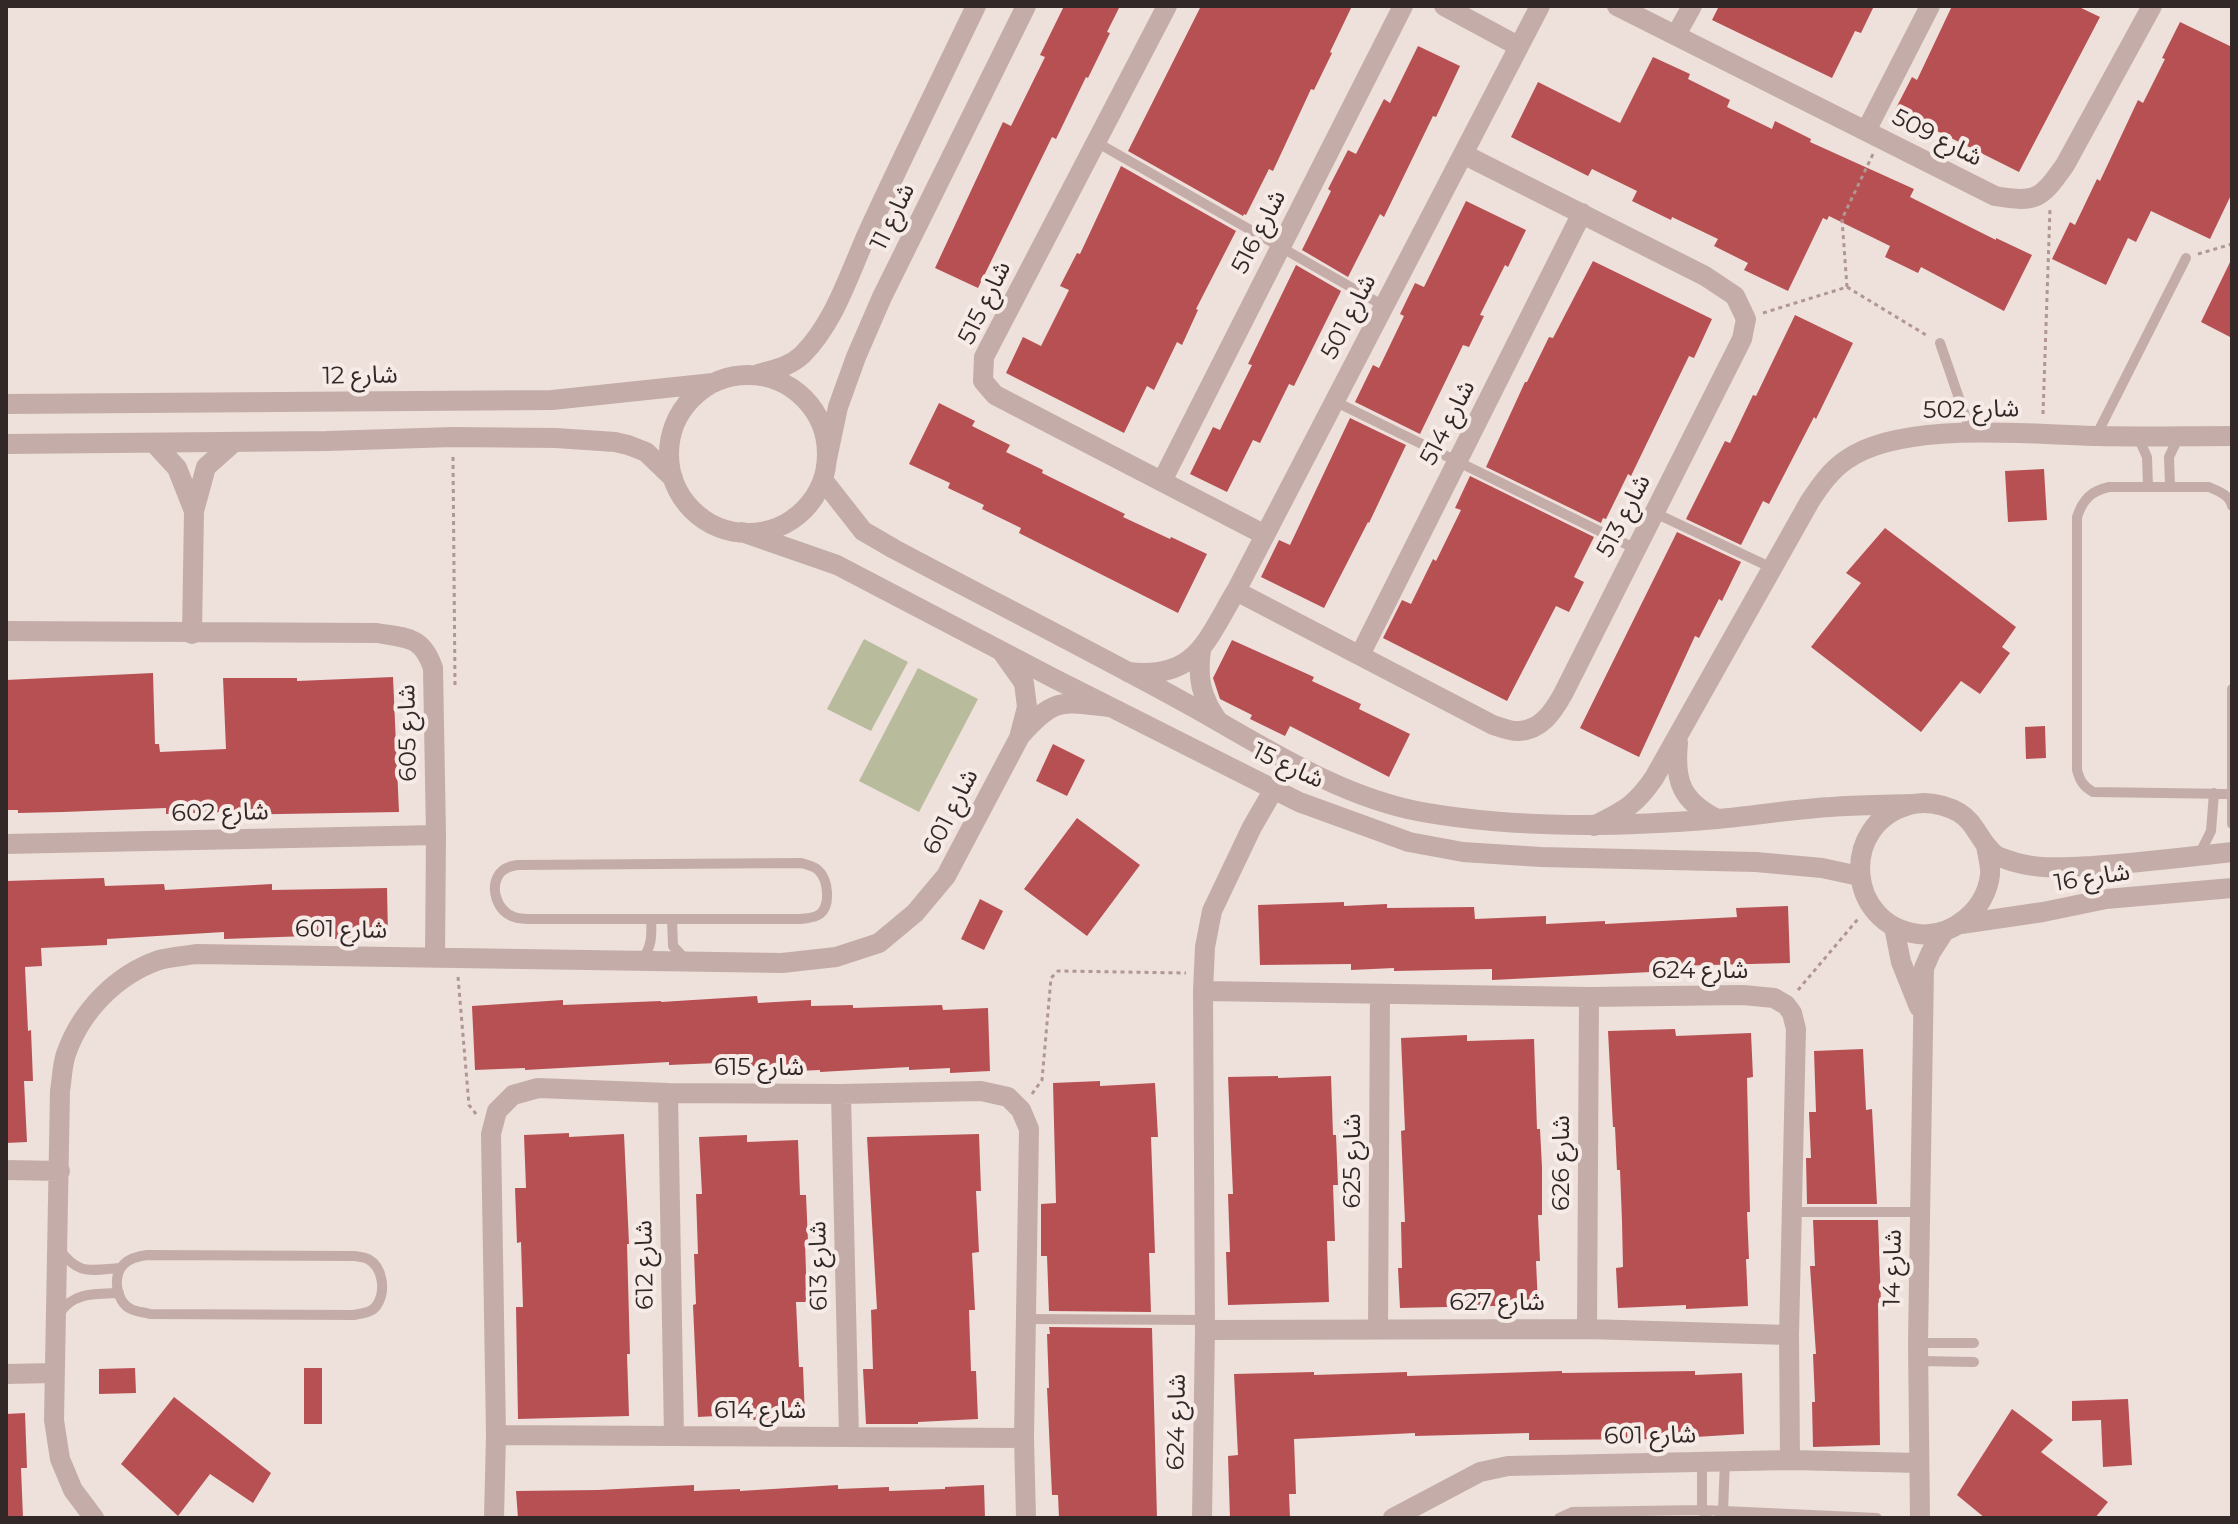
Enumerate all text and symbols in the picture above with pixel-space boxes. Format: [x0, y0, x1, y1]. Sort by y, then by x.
street label: شارع 509 [1887, 103, 1987, 173]
street label: شارع 11 [865, 179, 921, 255]
street label: شارع 516 [1226, 185, 1292, 279]
street label: شارع 515 [953, 257, 1017, 349]
street label: شارع 501 [1315, 270, 1383, 364]
street label: شارع 12 [322, 361, 398, 391]
street label: شارع 514 [1414, 376, 1482, 470]
street label: شارع 502 [1923, 395, 2019, 425]
street label: شارع 513 [1591, 470, 1657, 562]
street label: شارع 605 [393, 684, 423, 782]
street label: شارع 15 [1248, 737, 1328, 795]
street label: شارع 601 [917, 764, 985, 860]
street label: شارع 602 [171, 798, 269, 828]
street label: شارع 16 [2052, 858, 2132, 898]
street label: شارع 601 [295, 915, 387, 945]
street label: شارع 624 [1652, 957, 1748, 985]
street label: شارع 615 [714, 1054, 804, 1082]
street label: شارع 625 [1339, 1114, 1367, 1208]
street label: شارع 626 [1548, 1115, 1576, 1211]
street label: شارع 612 [630, 1220, 660, 1310]
street label: شارع 613 [804, 1221, 834, 1311]
street label: شارع 14 [1878, 1229, 1908, 1307]
street label: شارع 627 [1449, 1289, 1545, 1317]
street label: شارع 624 [1162, 1373, 1192, 1471]
street label: شارع 614 [714, 1397, 806, 1425]
street label: شارع 601 [1604, 1421, 1696, 1451]

